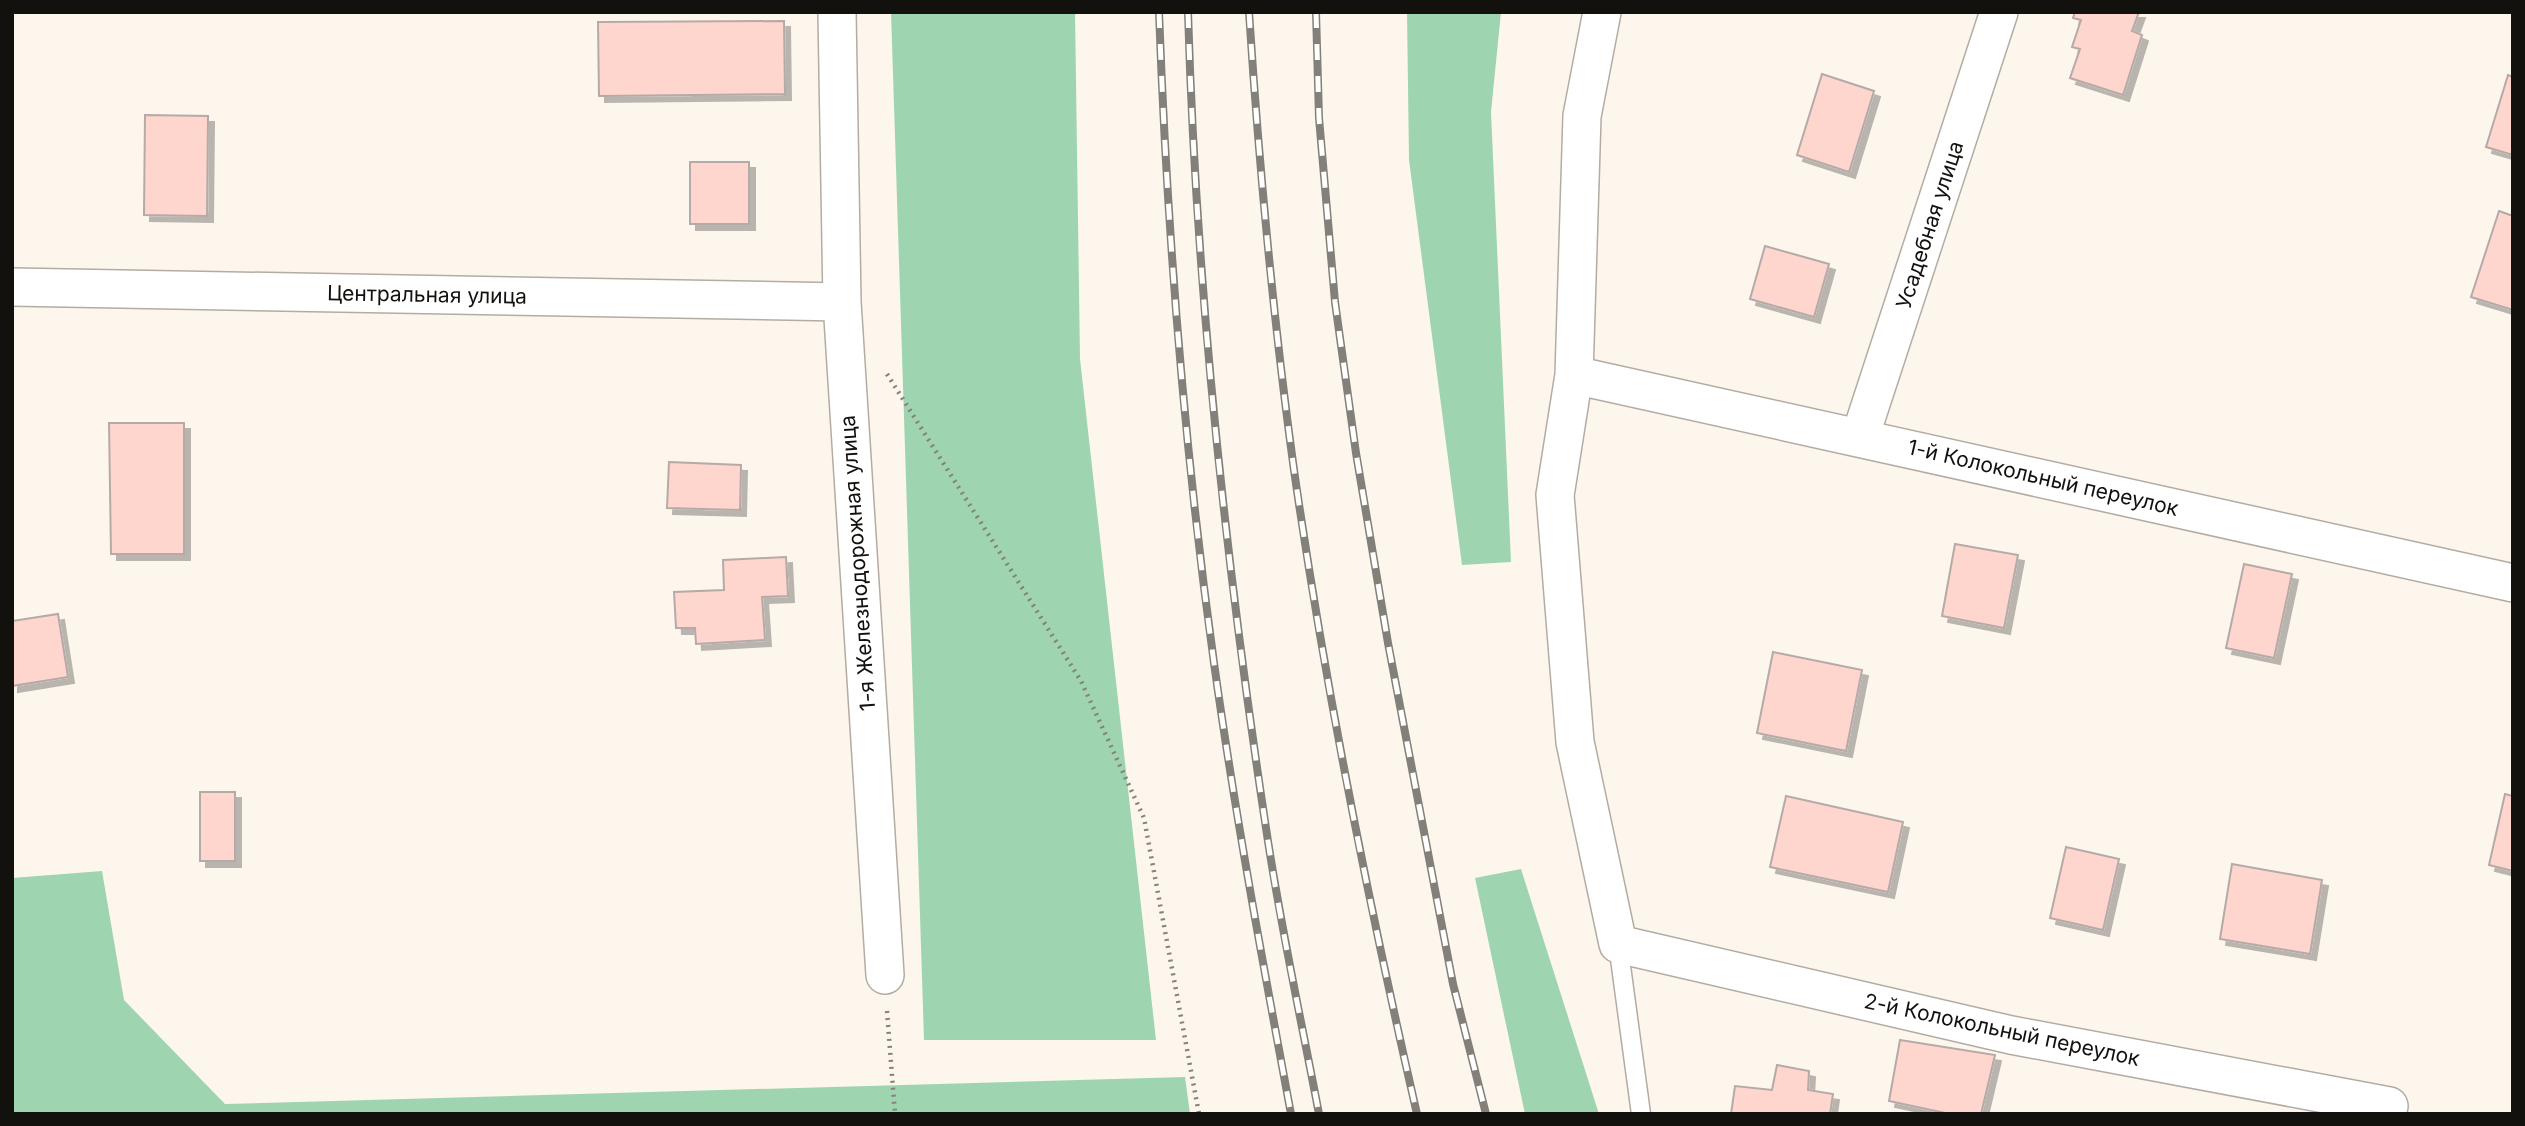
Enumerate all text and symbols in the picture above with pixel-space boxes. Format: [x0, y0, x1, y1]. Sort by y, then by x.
street label: Усадебная улица [1891, 138, 1968, 312]
street label: Центральная улица [327, 280, 527, 309]
street label: 1-я Железнодорожная улица [835, 414, 880, 712]
street label: 1-й Колокольный переулок [1905, 434, 2181, 521]
street label: 2-й Колокольный переулок [1862, 988, 2143, 1071]

